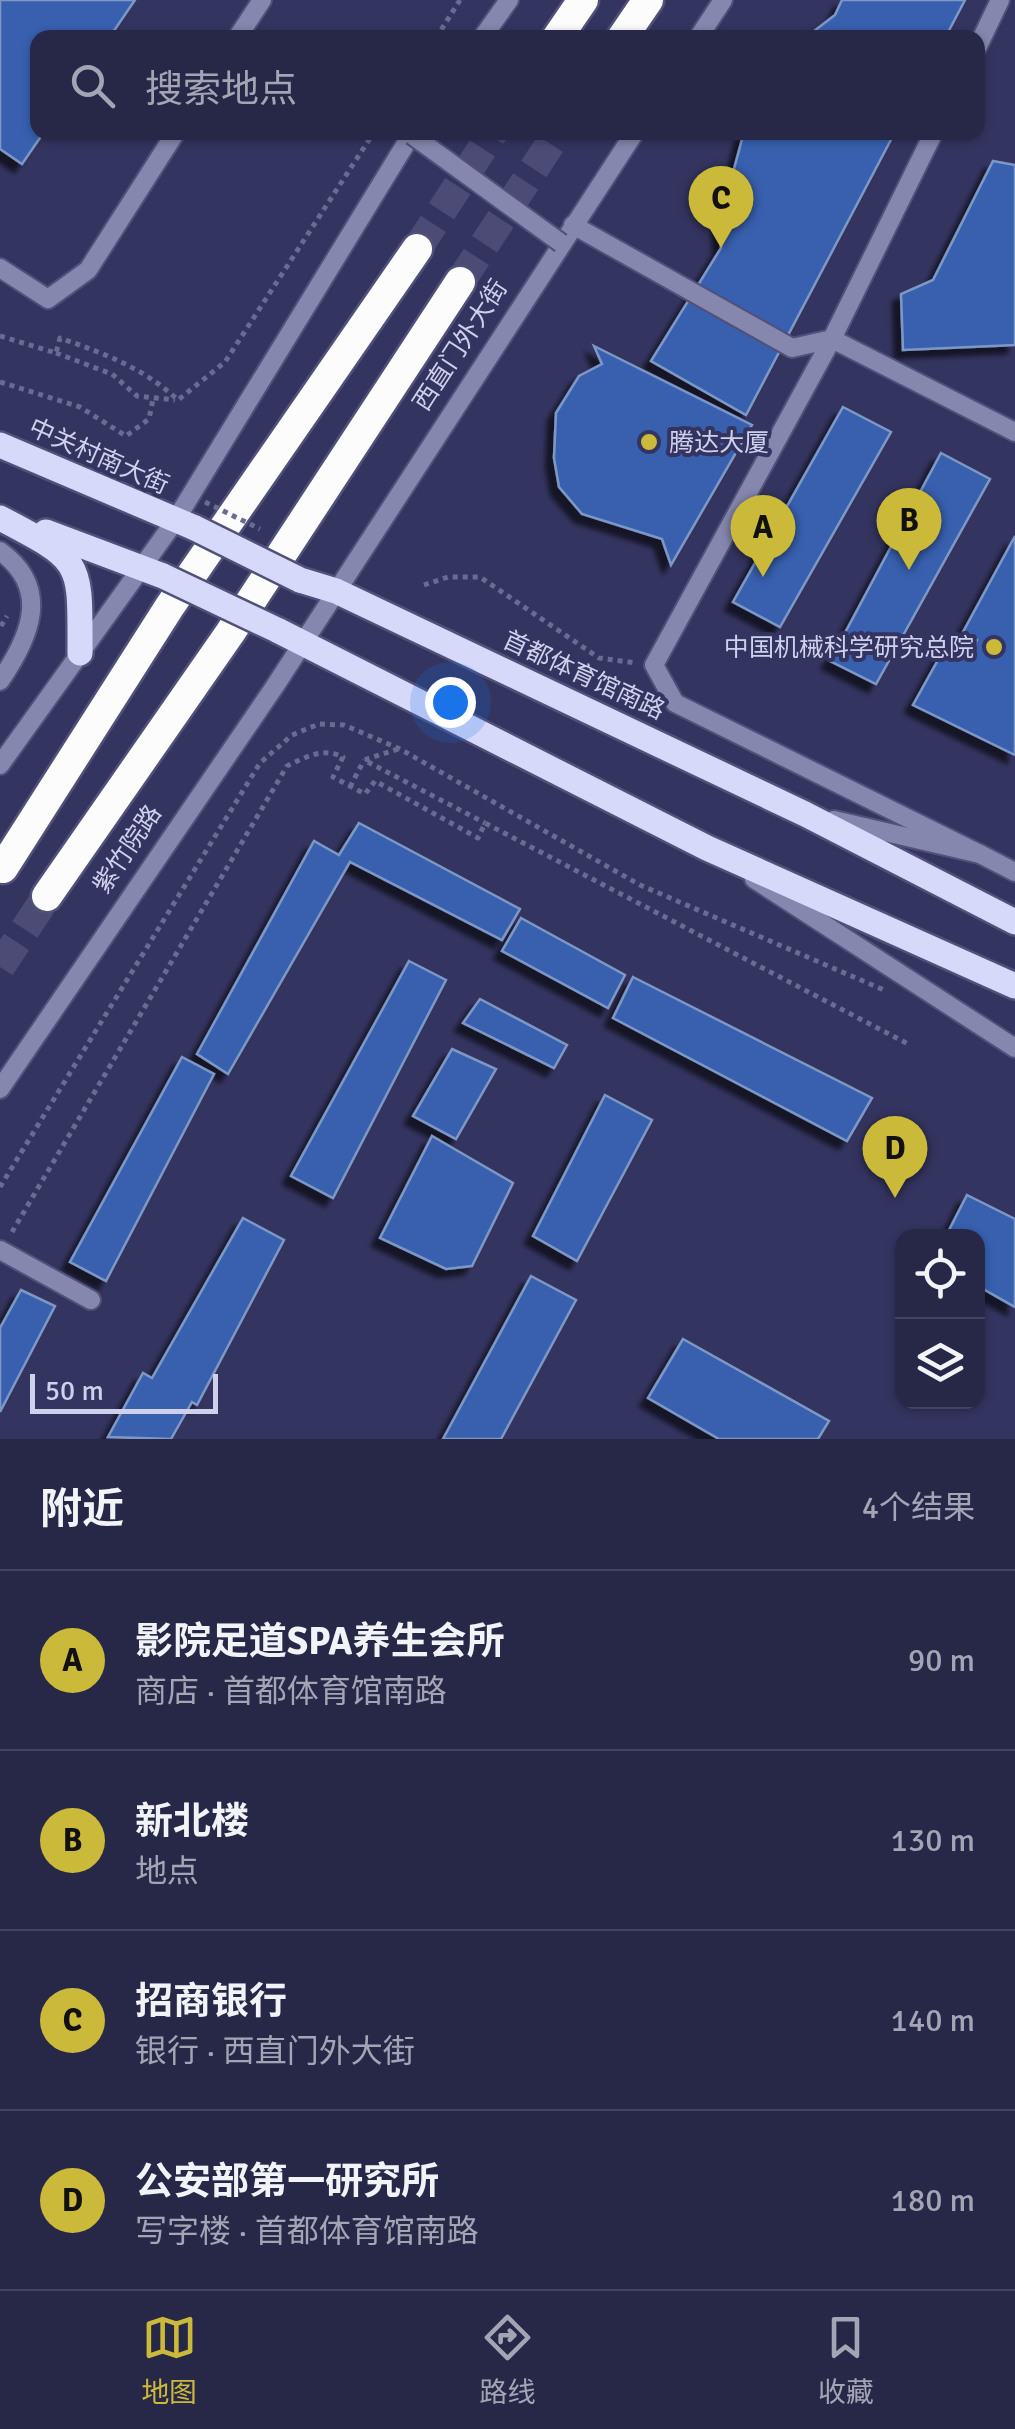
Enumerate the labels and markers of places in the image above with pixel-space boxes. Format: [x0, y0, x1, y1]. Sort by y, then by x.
pin: C [688, 166, 754, 248]
place label: 腾达大厦 [669, 427, 769, 458]
marker: 腾达大厦 [638, 431, 660, 453]
pin: B [876, 488, 942, 570]
pin: A [730, 494, 796, 577]
place label: 中国机械科学研究总院 [724, 632, 974, 663]
marker: 中国机械科学研究总院 [983, 636, 1005, 658]
pin: D [862, 1116, 928, 1198]

